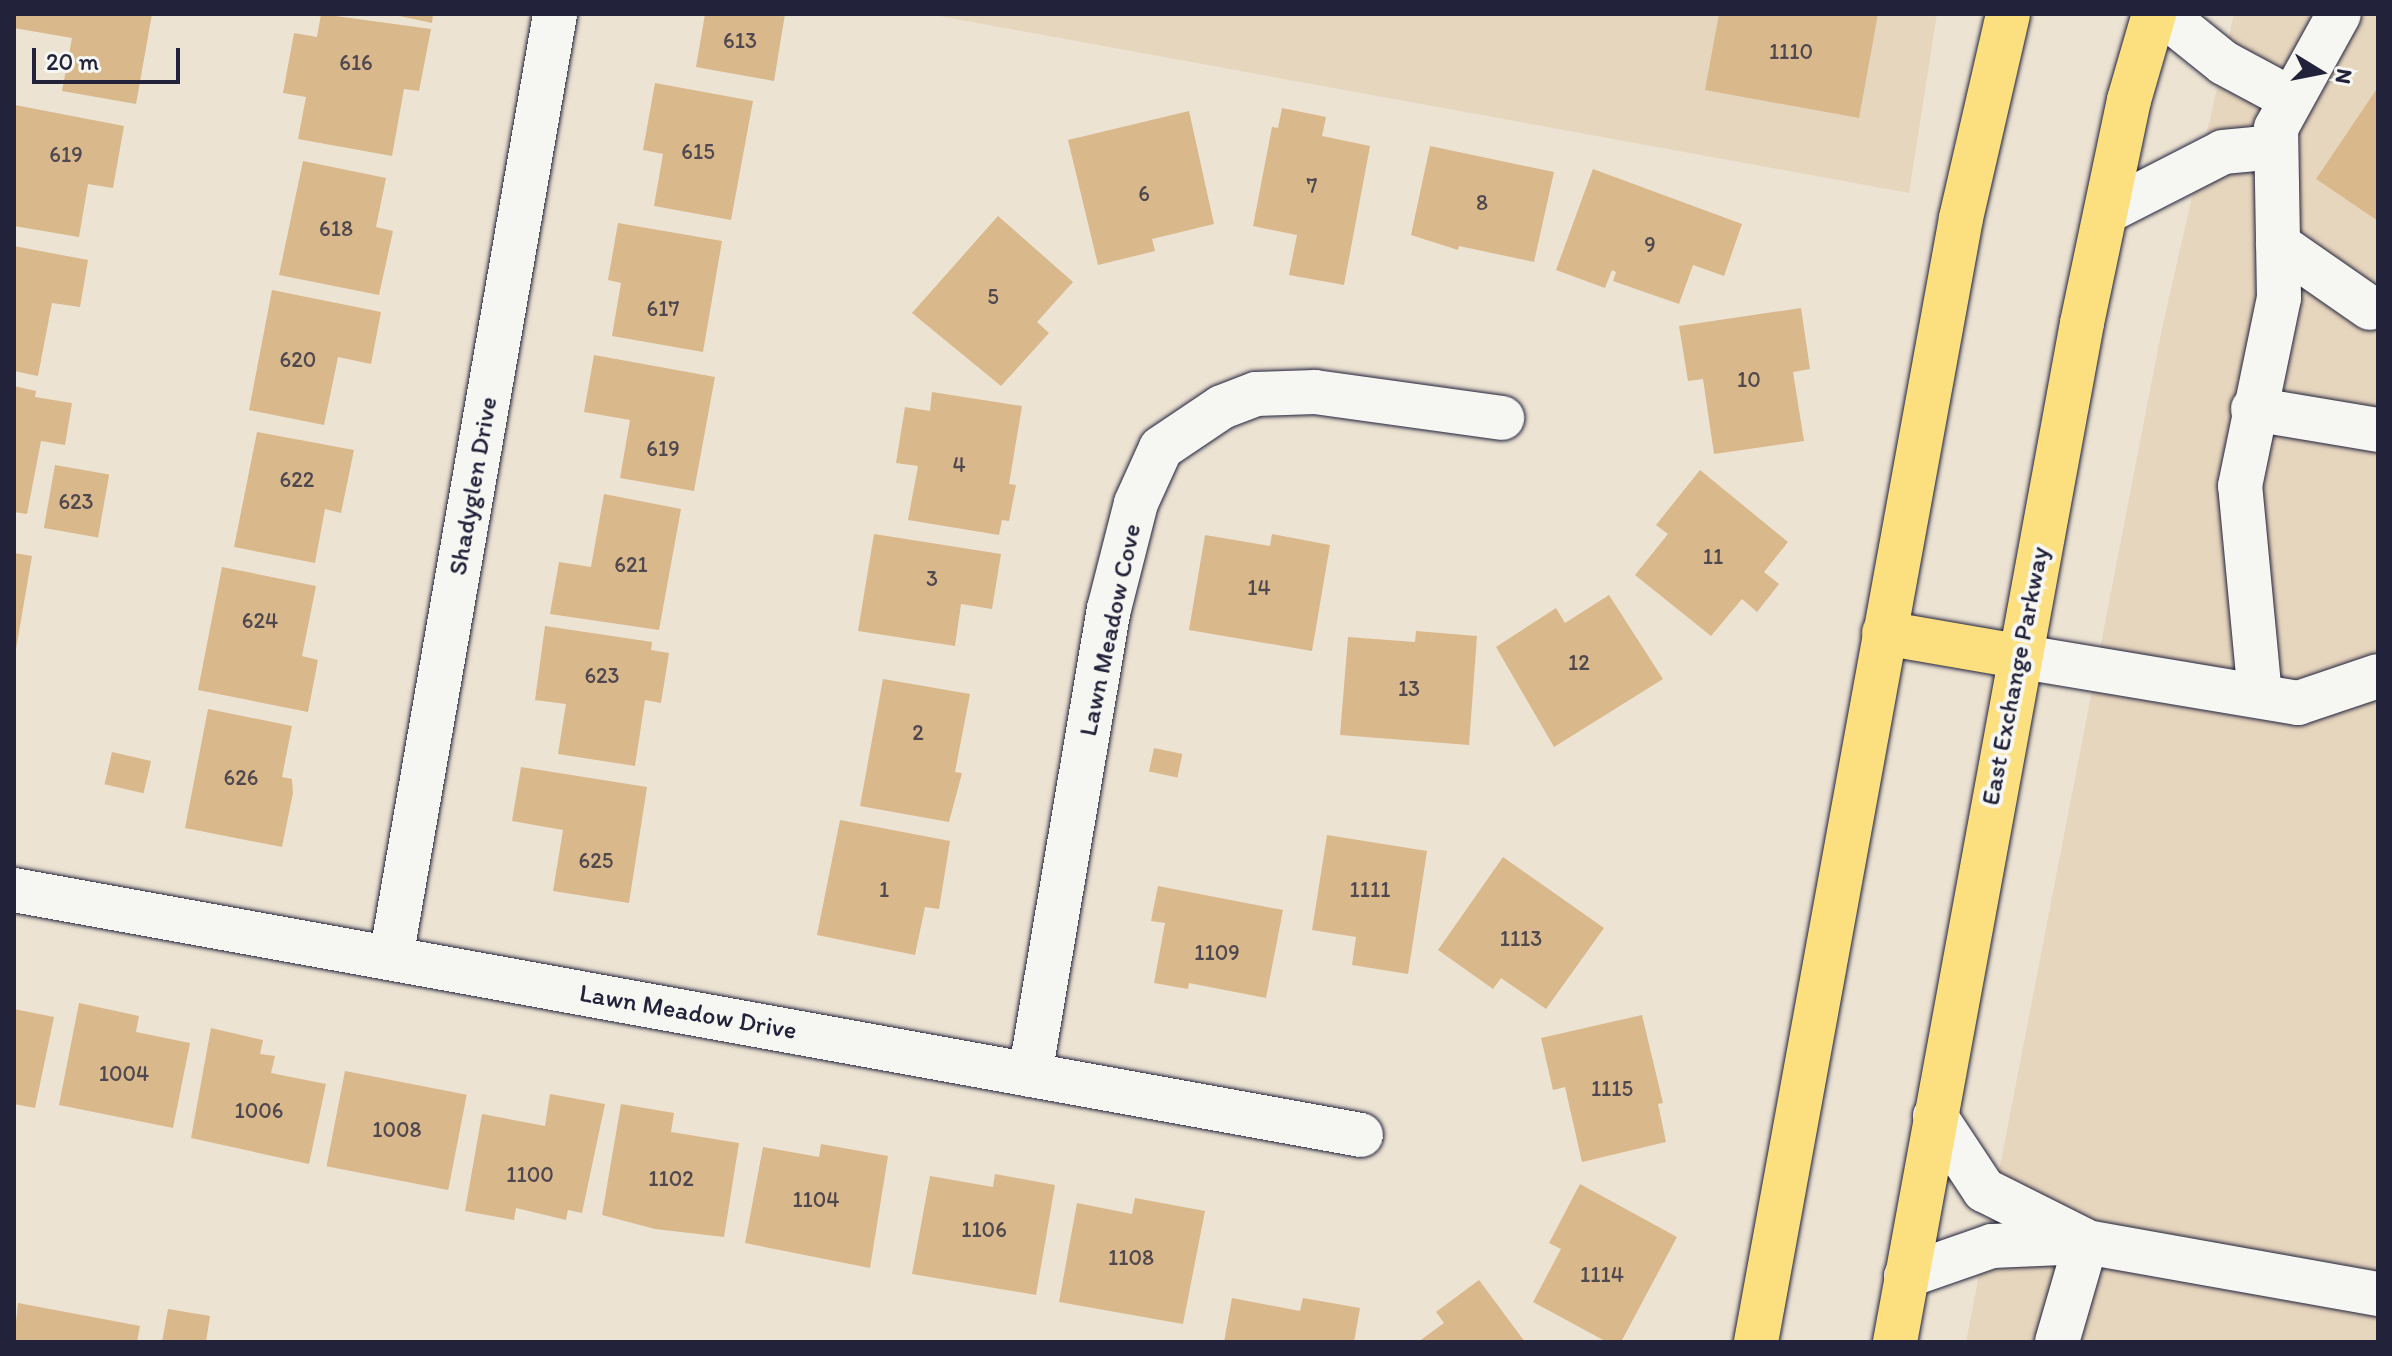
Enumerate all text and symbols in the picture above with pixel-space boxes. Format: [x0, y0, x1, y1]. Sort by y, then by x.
house number: 613 [723, 28, 757, 54]
scale bar [36, 32, 184, 82]
north arrow [2280, 32, 2360, 112]
house number: 1110 [1769, 39, 1813, 65]
text: 20 m [46, 47, 99, 76]
house number: 616 [339, 50, 373, 76]
text: N [2330, 67, 2359, 86]
house number: 615 [681, 139, 715, 165]
house number: 619 [49, 142, 83, 168]
house number: 7 [1307, 173, 1317, 199]
house number: 6 [1138, 181, 1150, 207]
house number: 8 [1476, 190, 1488, 216]
house number: 618 [319, 216, 353, 242]
house number: 9 [1644, 232, 1656, 258]
house number: 5 [987, 284, 999, 310]
house number: 617 [647, 296, 679, 322]
house number: 620 [280, 347, 316, 373]
house number: 10 [1737, 367, 1761, 393]
street label: Shadyglen Drive [442, 394, 504, 578]
house number: 619 [646, 436, 680, 462]
house number: 4 [952, 452, 966, 478]
house number: 622 [280, 467, 314, 493]
house number: 623 [58, 489, 94, 515]
street label: Lawn Meadow Cove [1072, 521, 1148, 739]
house number: 11 [1703, 544, 1723, 570]
street label: East Exchange Parkway [1975, 545, 2055, 807]
house number: 621 [614, 552, 648, 578]
house number: 3 [926, 566, 938, 592]
house number: 14 [1247, 575, 1271, 601]
house number: 624 [242, 608, 278, 634]
house number: 12 [1568, 650, 1590, 676]
house number: 623 [584, 663, 620, 689]
house number: 13 [1398, 676, 1420, 702]
house number: 2 [912, 720, 924, 746]
house number: 626 [224, 765, 258, 791]
house number: 625 [579, 848, 613, 874]
house number: 1 [879, 877, 889, 903]
house number: 1111 [1350, 877, 1390, 903]
house number: 1113 [1500, 926, 1542, 952]
house number: 1109 [1194, 940, 1240, 966]
street label: Lawn Meadow Drive [577, 978, 799, 1046]
house number: 1004 [99, 1061, 149, 1087]
house number: 1115 [1591, 1076, 1633, 1102]
house number: 1006 [235, 1098, 283, 1124]
house number: 1008 [372, 1117, 422, 1143]
house number: 1100 [506, 1162, 554, 1188]
house number: 1102 [648, 1166, 694, 1192]
house number: 1104 [792, 1187, 840, 1213]
house number: 1106 [961, 1217, 1007, 1243]
house number: 1108 [1108, 1245, 1154, 1271]
house number: 1114 [1580, 1262, 1624, 1288]

